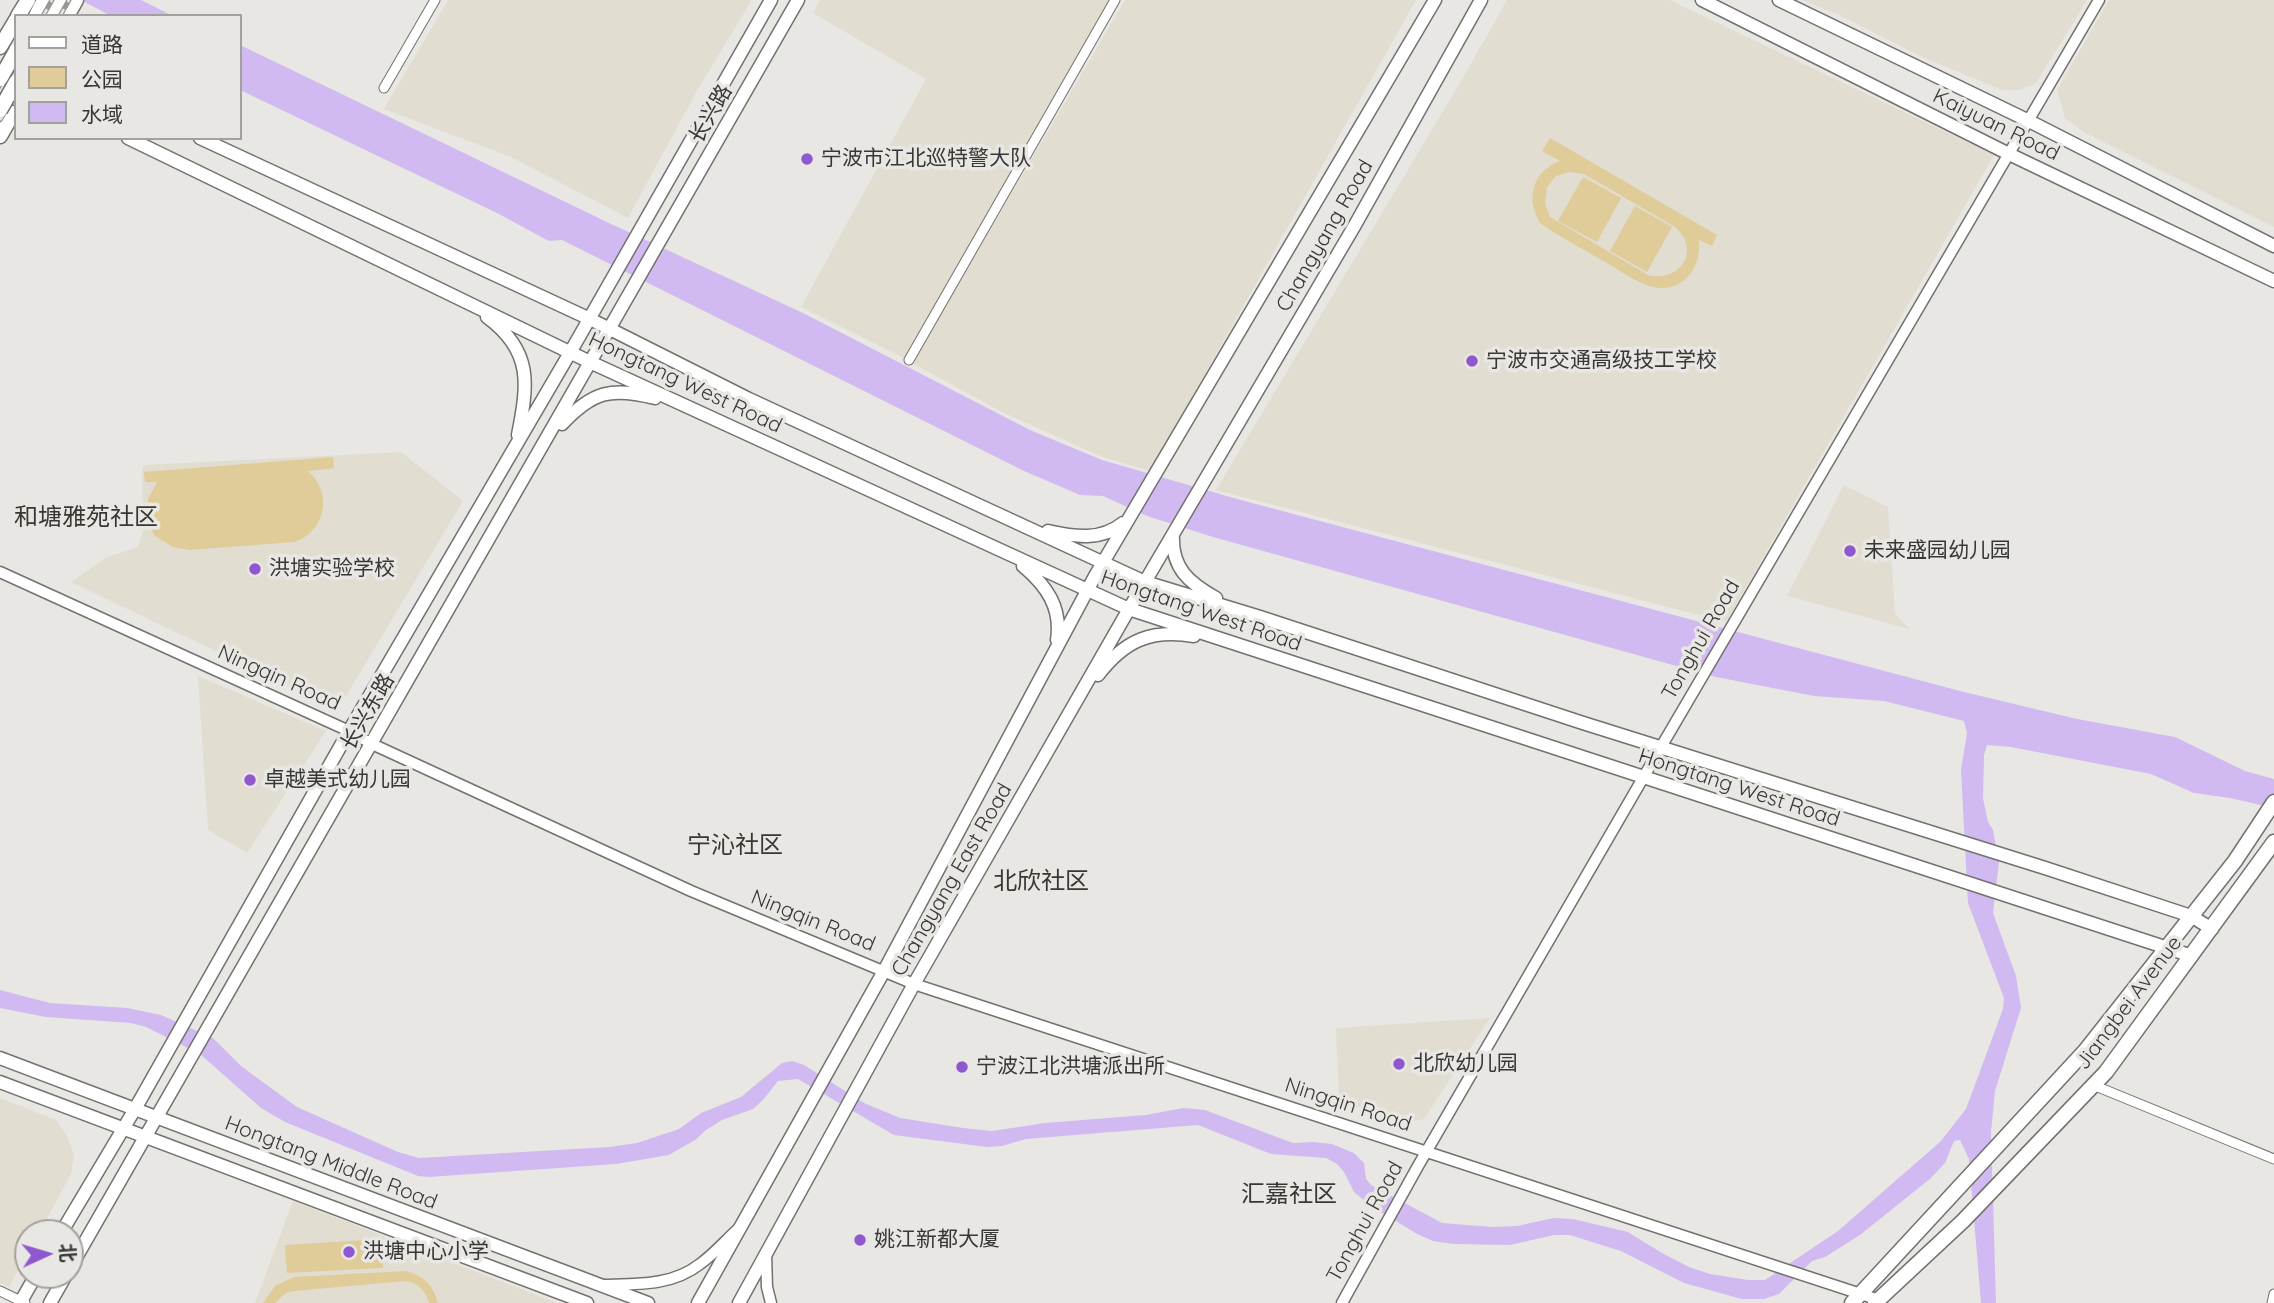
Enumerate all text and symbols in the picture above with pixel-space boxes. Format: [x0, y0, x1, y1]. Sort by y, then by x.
legend [14, 14, 242, 140]
text: 道路 [81, 31, 123, 57]
text: 公园 [81, 66, 123, 92]
street label: 长兴路 [684, 80, 738, 148]
street label: Kaiyuan Road [1928, 83, 2064, 167]
text: 水域 [81, 101, 123, 127]
place label: 宁波市江北巡特警大队 [821, 146, 1031, 172]
marker: 宁波市江北巡特警大队 [799, 151, 815, 167]
street label: Changyang Road [1271, 156, 1379, 316]
street label: Hongtang West Road [584, 327, 786, 439]
place label: 宁波市交通高级技工学校 [1486, 348, 1717, 374]
marker: 宁波市交通高级技工学校 [1464, 353, 1480, 369]
district label: 和塘雅苑社区 [14, 504, 158, 532]
place label: 未来盛园幼儿园 [1864, 538, 2011, 564]
marker: 未来盛园幼儿园 [1842, 543, 1858, 559]
place label: 洪塘实验学校 [269, 556, 395, 582]
marker: 洪塘实验学校 [247, 561, 263, 577]
street label: Hongtang West Road [1097, 565, 1305, 657]
street label: Tonghui Road [1657, 576, 1745, 704]
street label: Ningqin Road [214, 640, 344, 716]
street label: 长兴东路 [336, 669, 400, 755]
street label: Hongtang West Road [1635, 743, 1843, 833]
place label: 卓越美式幼儿园 [264, 767, 411, 793]
marker: 卓越美式幼儿园 [242, 772, 258, 788]
street label: Changyang East Road [886, 779, 1018, 981]
district label: 宁沁社区 [687, 832, 783, 860]
district label: 北欣社区 [993, 868, 1089, 896]
street label: Ningqin Road [747, 885, 879, 957]
street label: Jiangbei Avenue [2070, 931, 2188, 1075]
place label: 北欣幼儿园 [1413, 1051, 1518, 1077]
place label: 宁波江北洪塘派出所 [976, 1054, 1165, 1080]
marker: 北欣幼儿园 [1391, 1056, 1407, 1072]
marker: 宁波江北洪塘派出所 [954, 1059, 970, 1075]
street label: Ningqin Road [1281, 1073, 1415, 1137]
street label: Hongtang Middle Road [221, 1111, 441, 1215]
street label: Tonghui Road [1321, 1157, 1409, 1287]
district label: 汇嘉社区 [1241, 1181, 1337, 1209]
north arrow [14, 1219, 84, 1289]
place label: 姚江新都大厦 [874, 1227, 1000, 1253]
marker: 姚江新都大厦 [852, 1232, 868, 1248]
place label: 洪塘中心小学 [363, 1239, 489, 1265]
text: 北 [55, 1242, 81, 1263]
marker: 洪塘中心小学 [341, 1244, 357, 1260]

